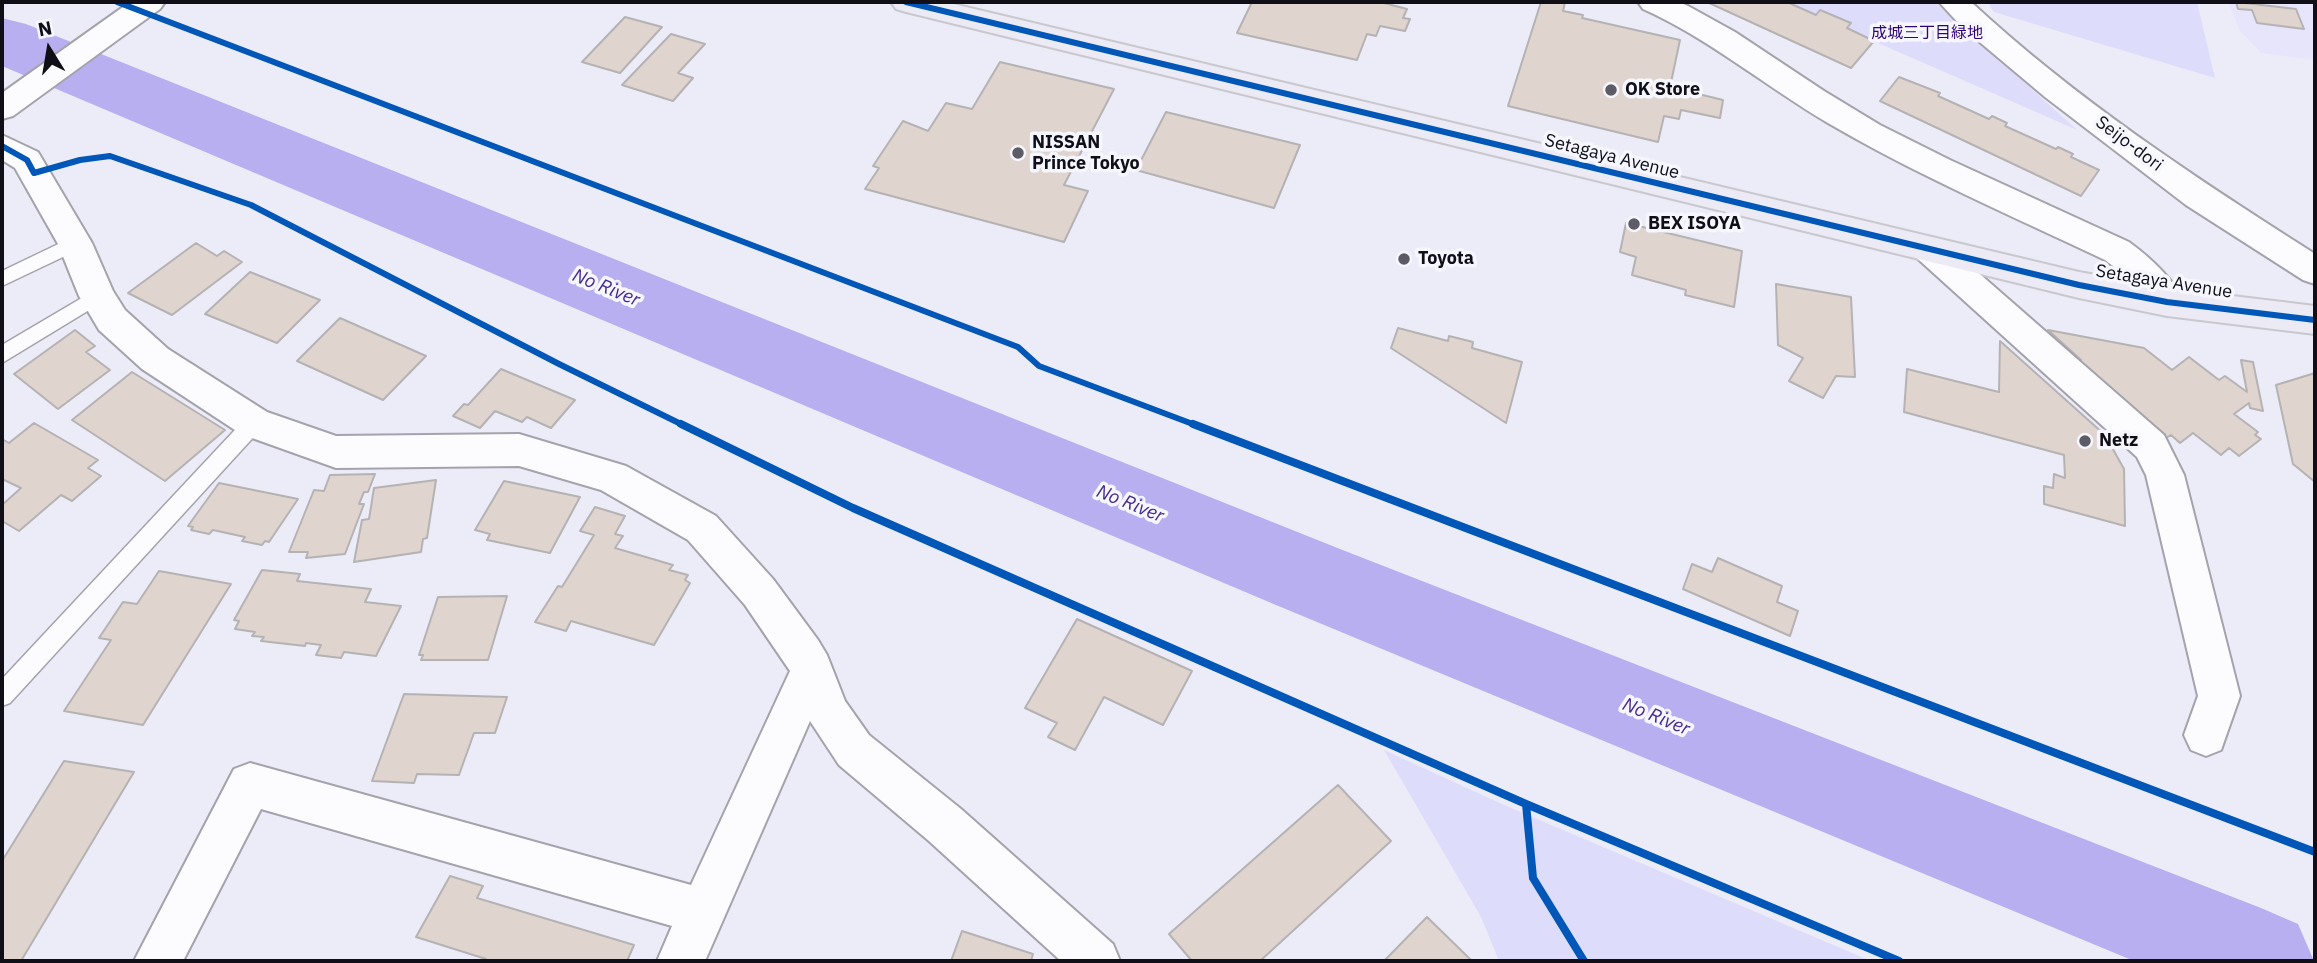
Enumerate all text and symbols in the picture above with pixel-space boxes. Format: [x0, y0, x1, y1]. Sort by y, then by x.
north arrow [14, 14, 84, 84]
text: N [36, 15, 54, 41]
park label: 成城三丁目緑地 [1871, 23, 1983, 43]
place label: OK Store [1625, 79, 1700, 101]
marker: OK Store [1603, 82, 1619, 98]
street label: Seijo-dori [2091, 112, 2167, 176]
street label: Setagaya Avenue [1542, 130, 1682, 184]
place label: NISSAN Prince Tokyo [1032, 132, 1140, 174]
marker: NISSAN Prince Tokyo [1010, 145, 1026, 161]
place label: BEX ISOYA [1648, 213, 1741, 235]
marker: BEX ISOYA [1626, 216, 1642, 232]
place label: Toyota [1418, 248, 1474, 270]
marker: Toyota [1396, 251, 1412, 267]
street label: Setagaya Avenue [2094, 261, 2234, 303]
water label: No River [569, 264, 643, 312]
place label: Netz [2099, 430, 2138, 452]
marker: Netz [2077, 433, 2093, 449]
water label: No River [1093, 480, 1167, 528]
water label: No River [1619, 693, 1693, 741]

